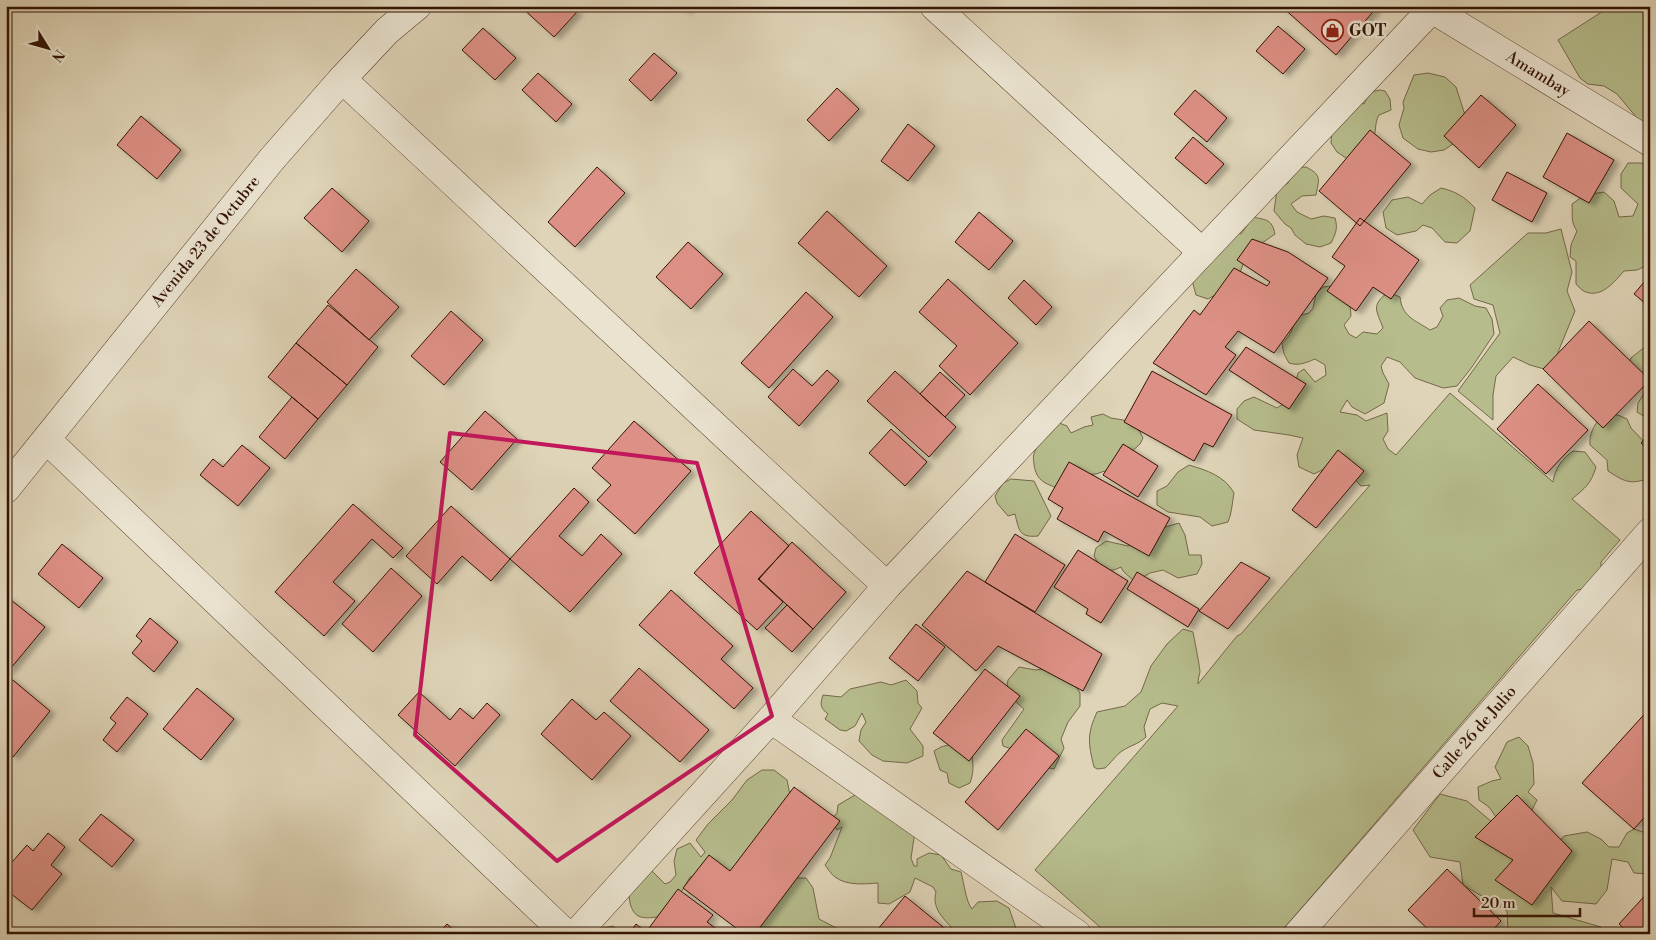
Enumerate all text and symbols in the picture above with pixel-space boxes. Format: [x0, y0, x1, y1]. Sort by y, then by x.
shop icon: GOT [1321, 19, 1345, 43]
place label: GOT [1349, 21, 1387, 41]
north arrow [22, 22, 72, 72]
text: N [47, 45, 68, 65]
street label: Amambay [1501, 46, 1574, 101]
street label: Avenida 23 de Octubre [146, 172, 264, 312]
street label: Calle 26 de Julio [1428, 682, 1521, 783]
scale bar [1474, 885, 1580, 917]
text: 20 m [1481, 894, 1516, 913]

